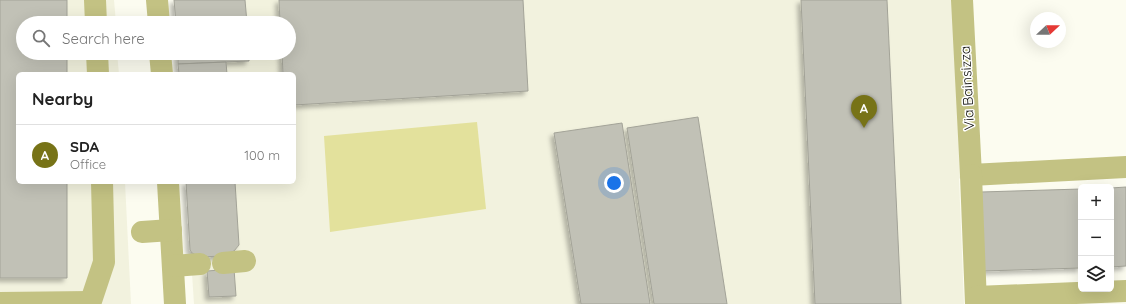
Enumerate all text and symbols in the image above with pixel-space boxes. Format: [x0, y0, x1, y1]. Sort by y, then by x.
north arrow [1030, 12, 1066, 48]
search box [16, 16, 296, 60]
icon: search [30, 27, 52, 49]
text: Search here [62, 29, 145, 48]
street label: Via Bainsizza [956, 45, 978, 131]
text: Nearby [32, 88, 93, 109]
pin: A [851, 95, 877, 128]
text: SDA [70, 137, 99, 156]
text: A [41, 147, 49, 163]
text: 100 m [244, 147, 280, 163]
text: Office [70, 156, 106, 172]
your location [604, 173, 624, 193]
map controls [1078, 184, 1114, 292]
button: + [1078, 184, 1114, 220]
button: − [1078, 220, 1114, 256]
button: layers [1078, 256, 1114, 292]

